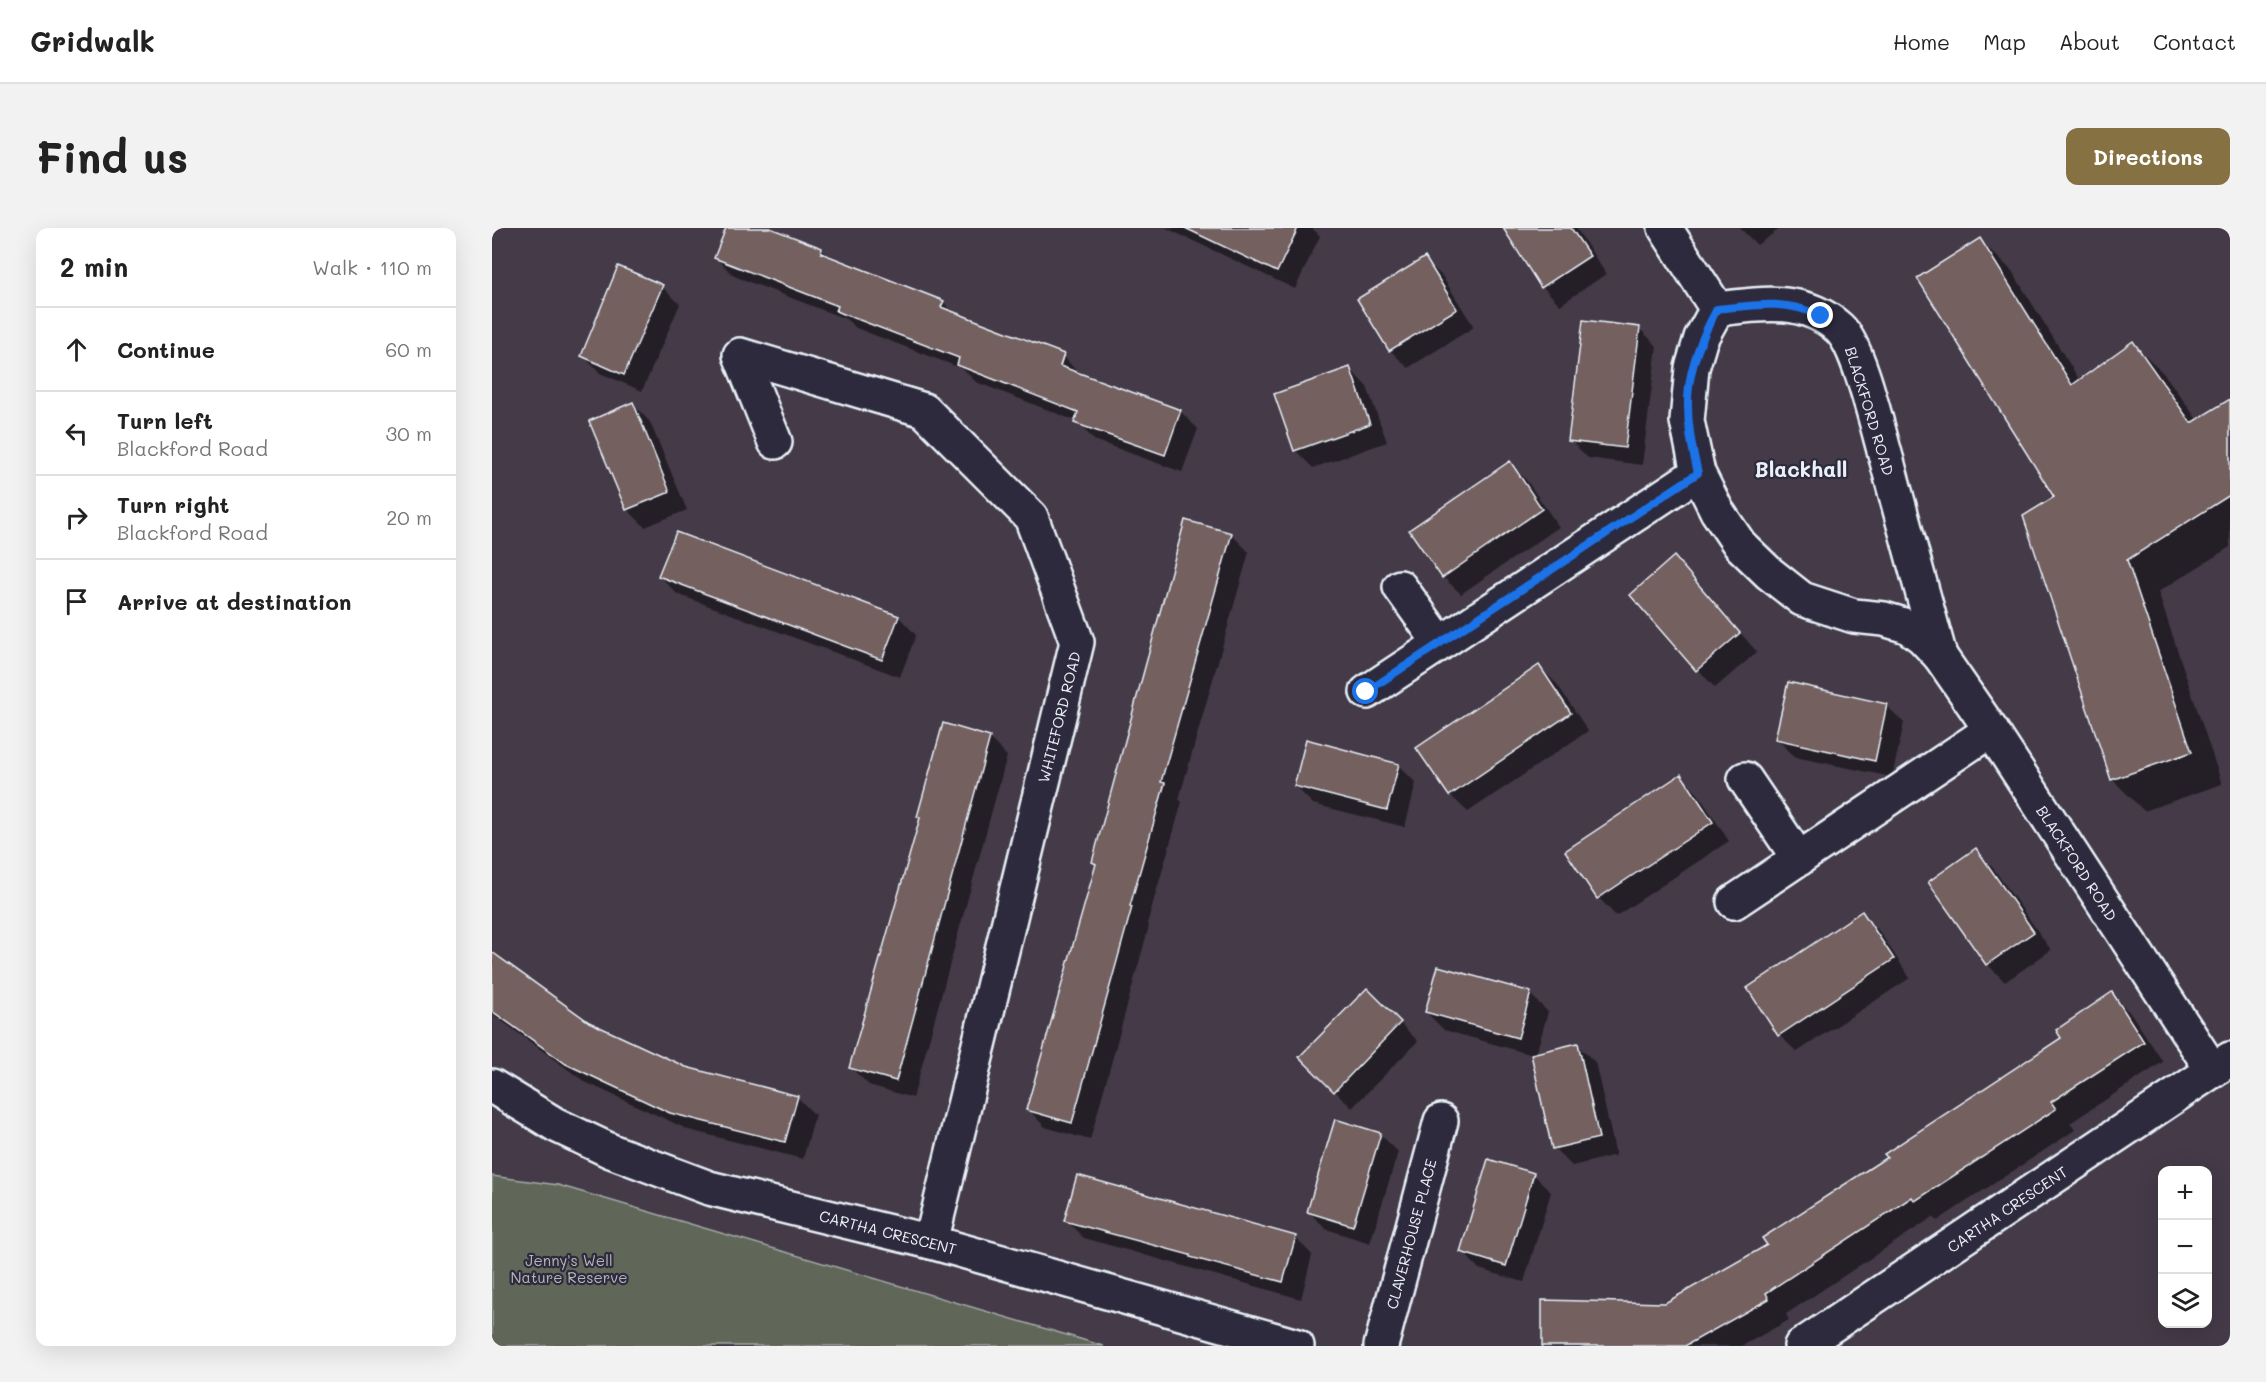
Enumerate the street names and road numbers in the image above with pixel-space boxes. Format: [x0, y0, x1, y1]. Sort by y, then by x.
street label: BLACKFORD ROAD [1841, 344, 1899, 478]
street label: WHITEFORD ROAD [1033, 649, 1085, 785]
street label: BLACKFORD ROAD [2032, 802, 2122, 924]
street label: CLAVERHOUSE PLACE [1381, 1156, 1441, 1311]
street label: CARTHA CRESCENT [1943, 1161, 2071, 1257]
street label: CARTHA CRESCENT [817, 1205, 959, 1259]

